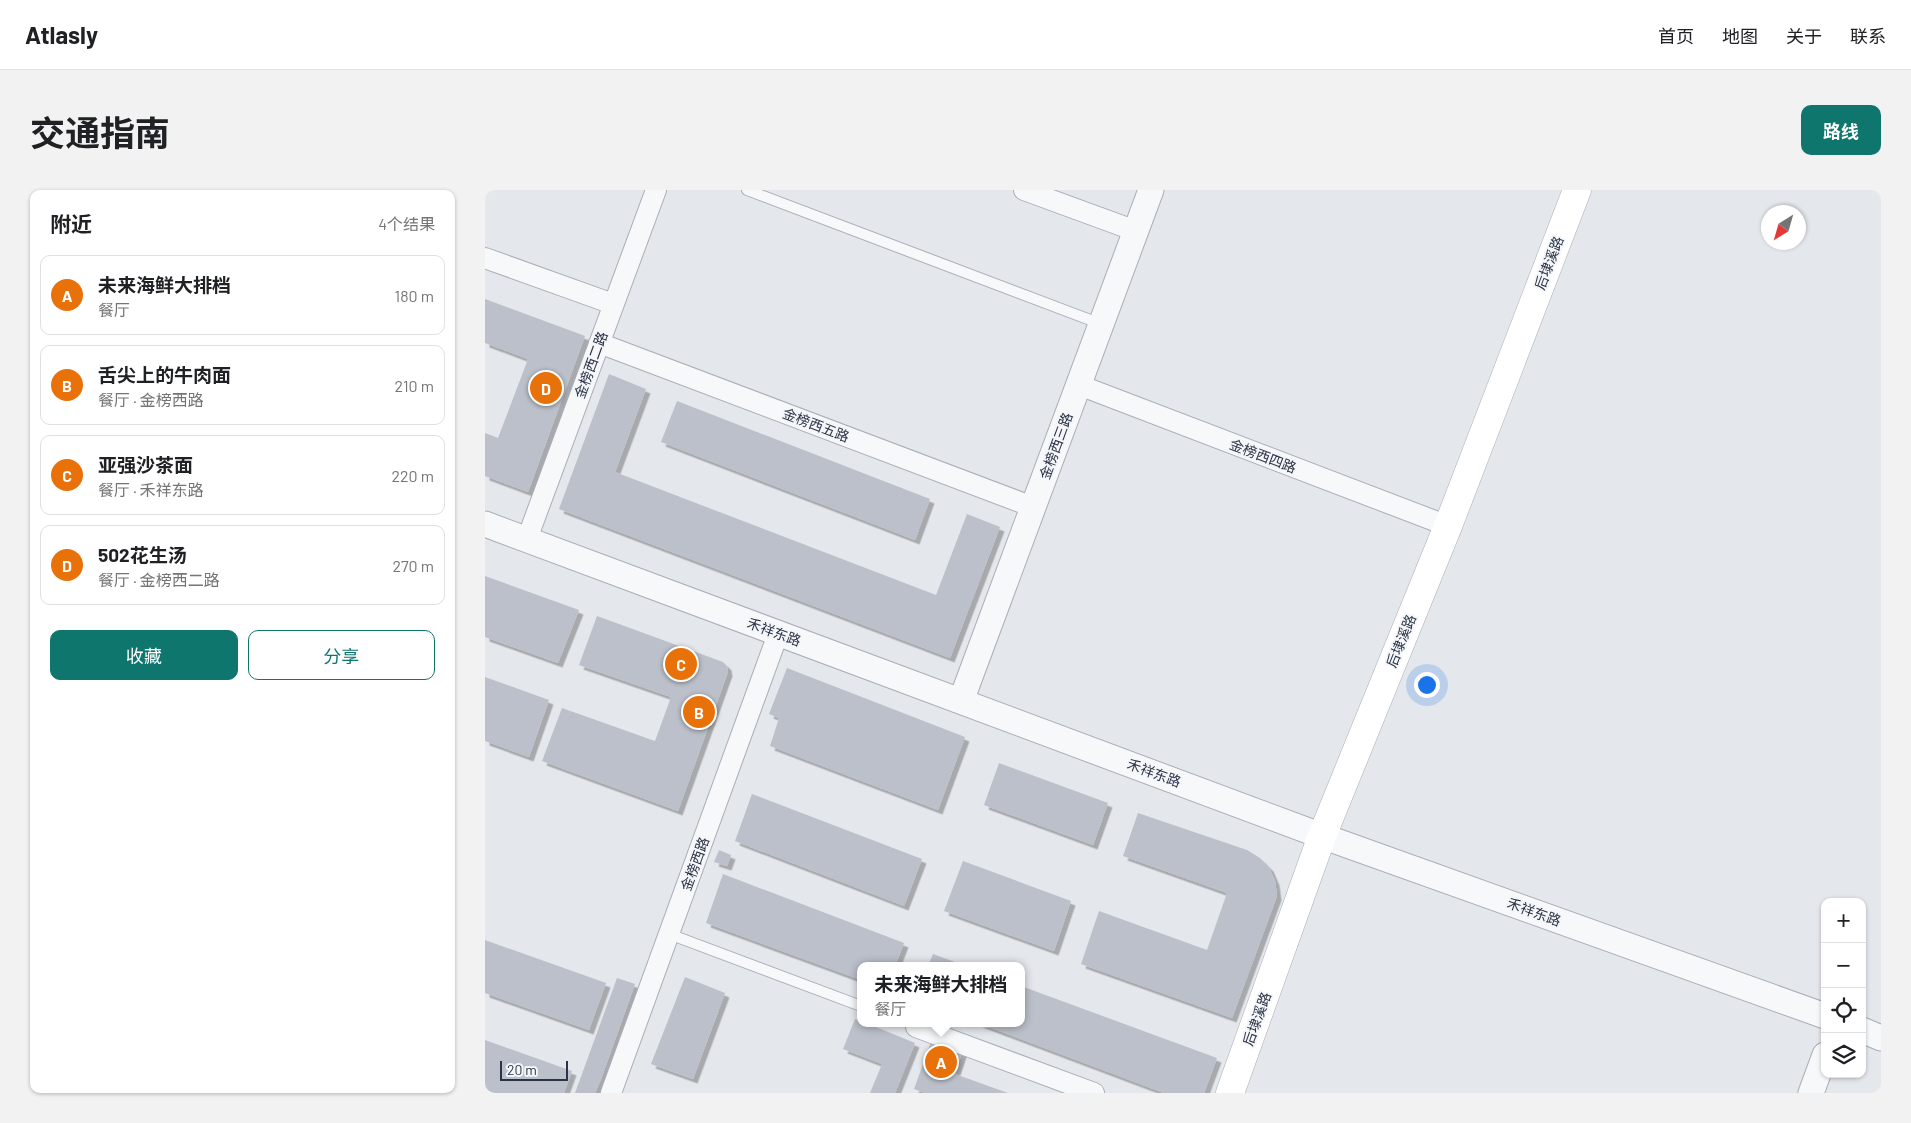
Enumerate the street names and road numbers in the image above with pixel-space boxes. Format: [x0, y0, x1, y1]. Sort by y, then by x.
street label: 后埭溪路 [1531, 234, 1567, 292]
street label: 金榜西二路 [571, 329, 610, 401]
street label: 金榜西五路 [780, 404, 852, 445]
street label: 金榜西三路 [1036, 410, 1075, 482]
street label: 金榜西四路 [1227, 435, 1299, 476]
street label: 后埭溪路 [1382, 612, 1419, 670]
street label: 禾祥东路 [745, 614, 803, 649]
street label: 禾祥东路 [1125, 755, 1183, 790]
street label: 金榜西路 [677, 835, 712, 893]
street label: 禾祥东路 [1505, 894, 1563, 929]
street label: 后埭溪路 [1239, 990, 1274, 1048]

